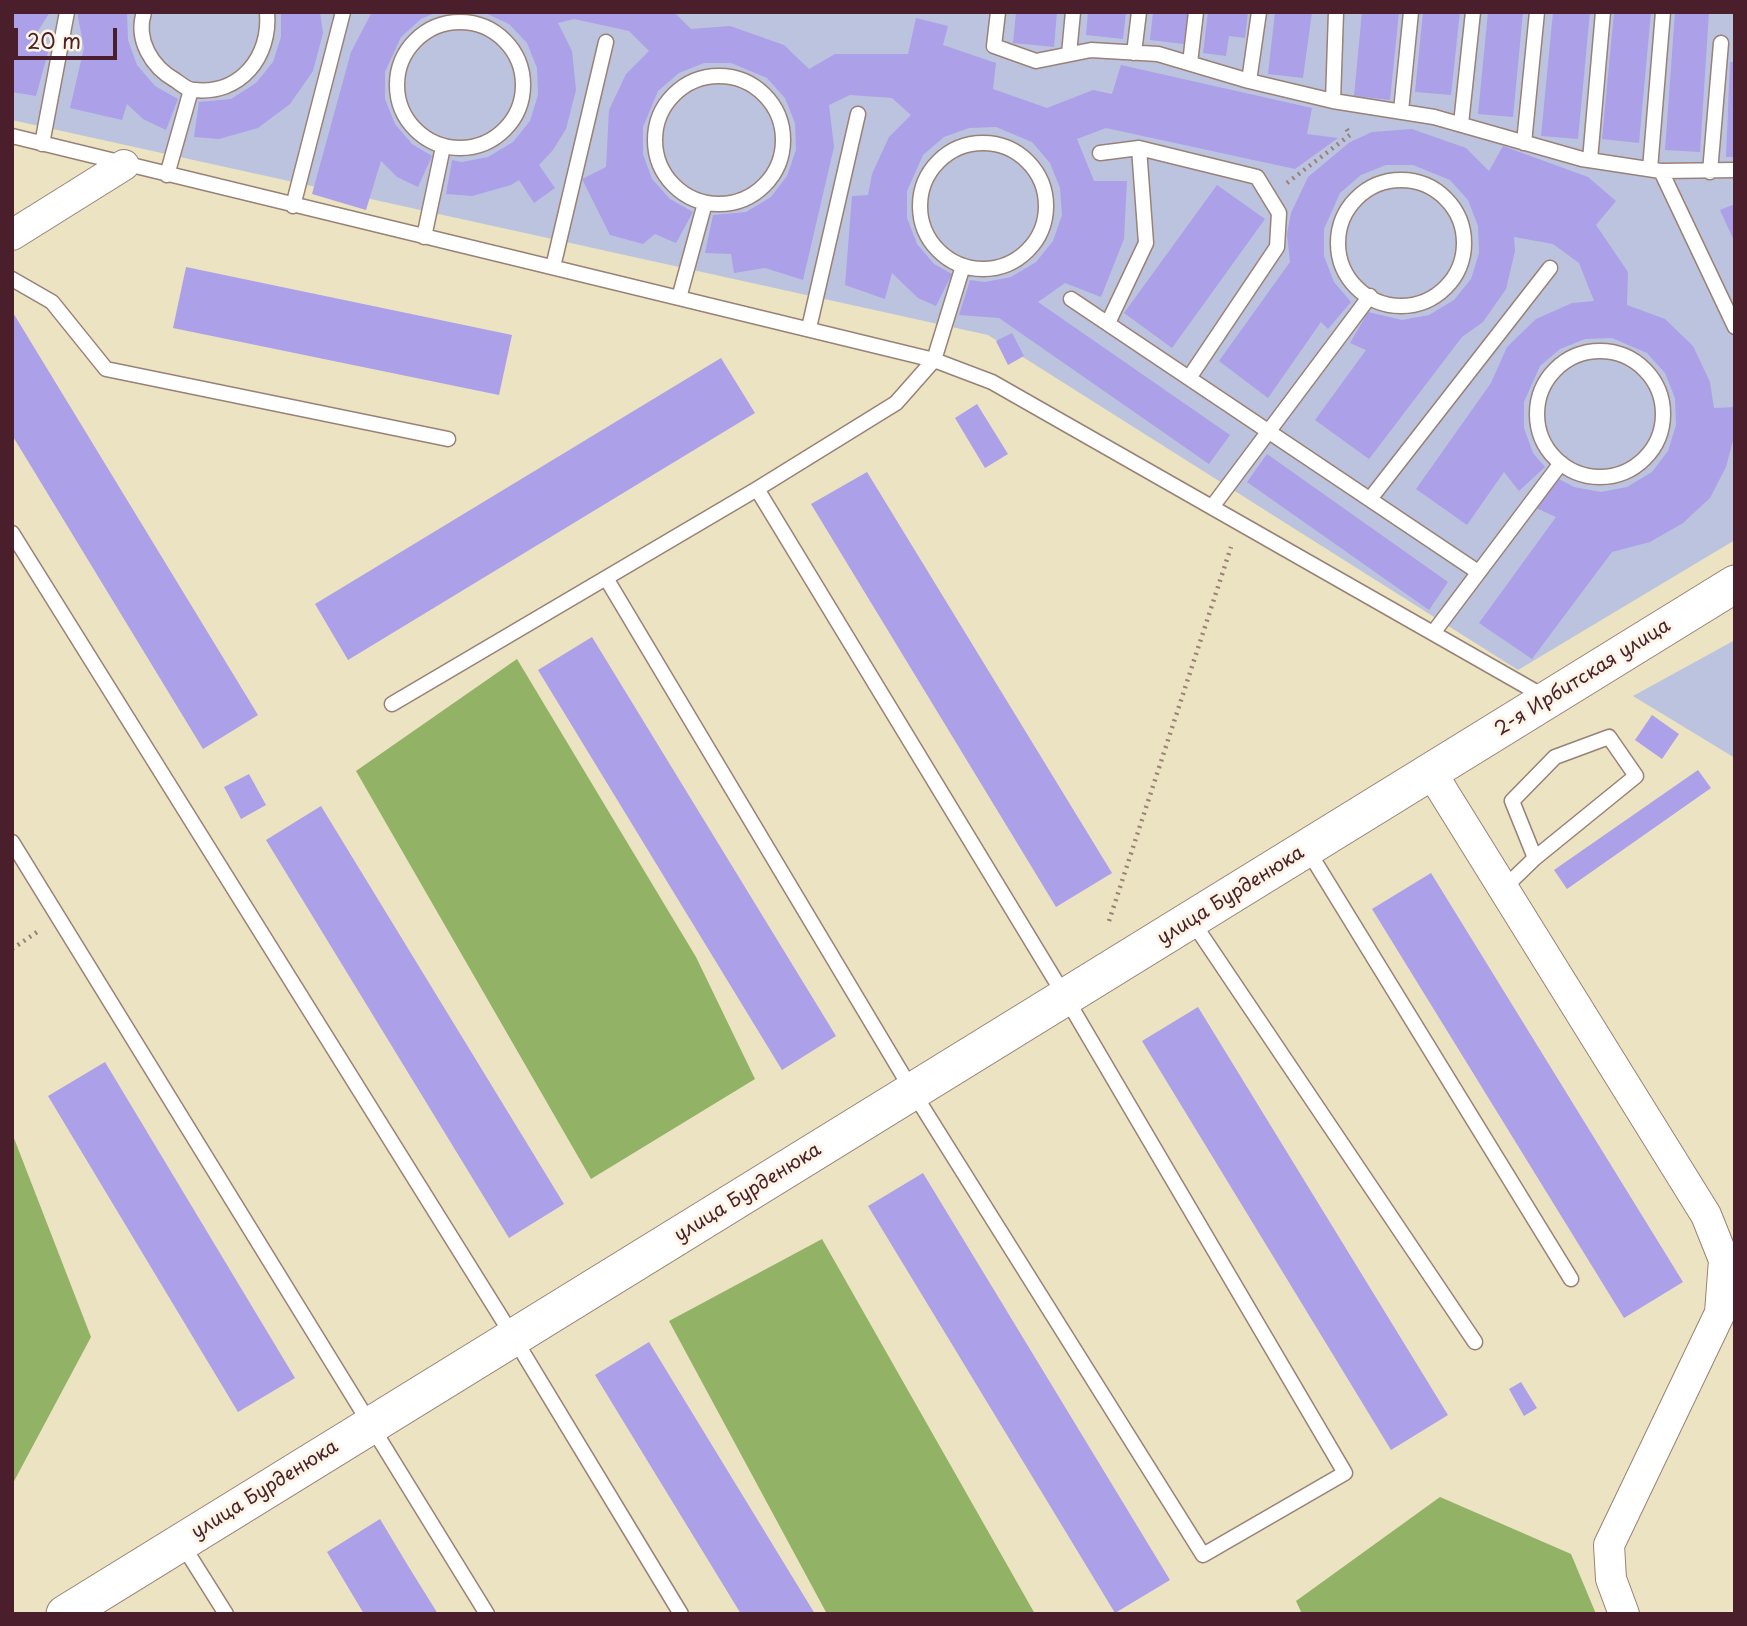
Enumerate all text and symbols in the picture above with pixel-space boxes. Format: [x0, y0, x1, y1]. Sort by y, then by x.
scale bar [18, 14, 121, 58]
text: 20 m [27, 24, 81, 56]
street label: 2-я Ирбитская улица [1491, 615, 1675, 741]
street label: улица Бурденюка [1154, 842, 1308, 950]
street label: улица Бурденюка [671, 1139, 825, 1247]
street label: улица Бурденюка [188, 1436, 342, 1544]

